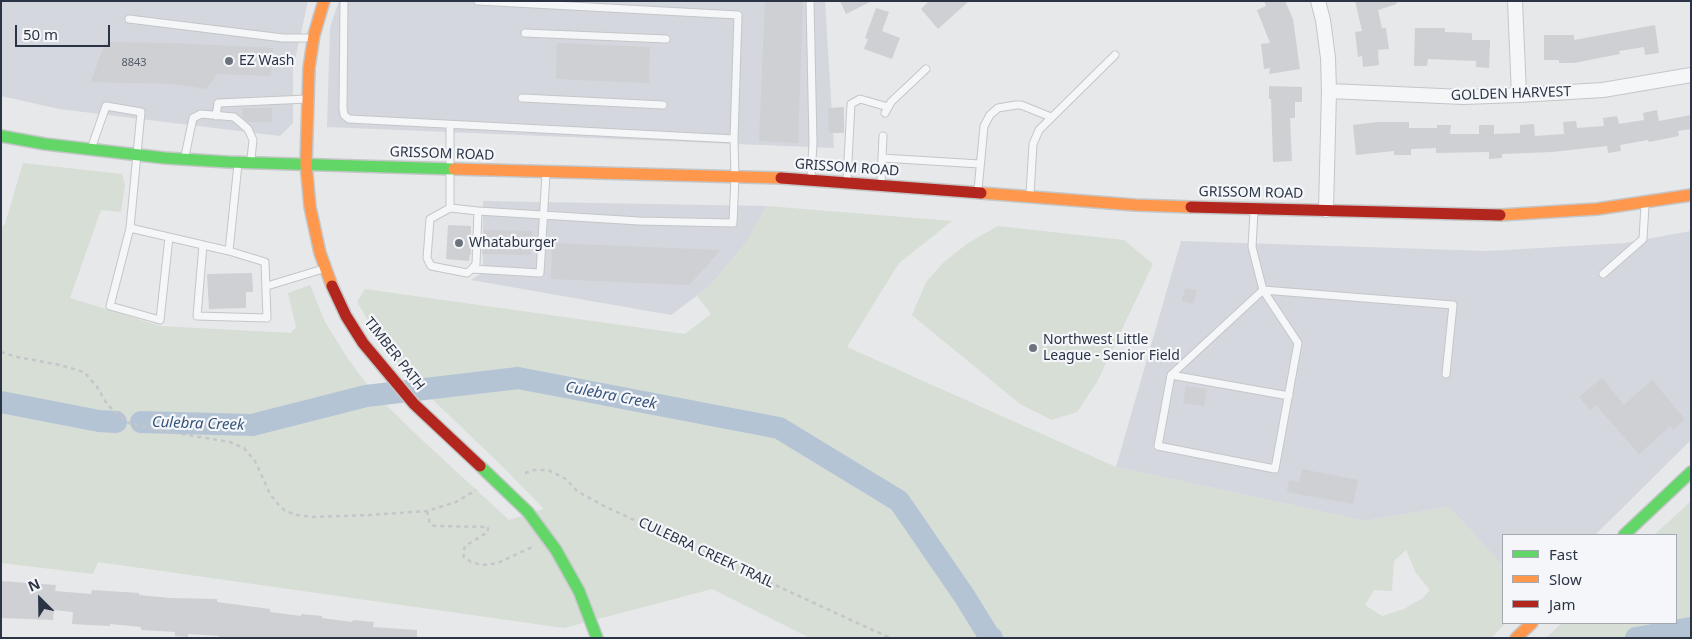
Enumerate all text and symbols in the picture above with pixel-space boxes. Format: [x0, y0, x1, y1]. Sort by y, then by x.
scale bar [18, 15, 112, 47]
text: 50 m [23, 24, 58, 44]
place label: EZ Wash [239, 53, 294, 69]
marker: EZ Wash [223, 55, 235, 67]
house number: 8843 [121, 56, 147, 70]
street label: GOLDEN HARVEST [1451, 84, 1571, 104]
street label: GRISSOM ROAD [389, 144, 495, 164]
street label: GRISSOM ROAD [794, 156, 900, 180]
street label: GRISSOM ROAD [1198, 184, 1304, 202]
place label: Whataburger [469, 235, 557, 251]
marker: Whataburger [453, 237, 465, 249]
street label: TIMBER PATH [360, 314, 428, 394]
place label: Northwest Little League - Senior Field [1043, 332, 1180, 364]
marker: Northwest Little League - Senior Field [1027, 342, 1039, 354]
water label: Culebra Creek [564, 378, 658, 414]
water label: Culebra Creek [151, 413, 245, 435]
street label: CULEBRA CREEK TRAIL [636, 514, 776, 592]
legend [1502, 534, 1677, 624]
text: Fast [1549, 544, 1578, 564]
text: Slow [1549, 569, 1582, 589]
north arrow [15, 574, 65, 624]
text: N [25, 574, 43, 596]
text: Jam [1549, 594, 1576, 614]

